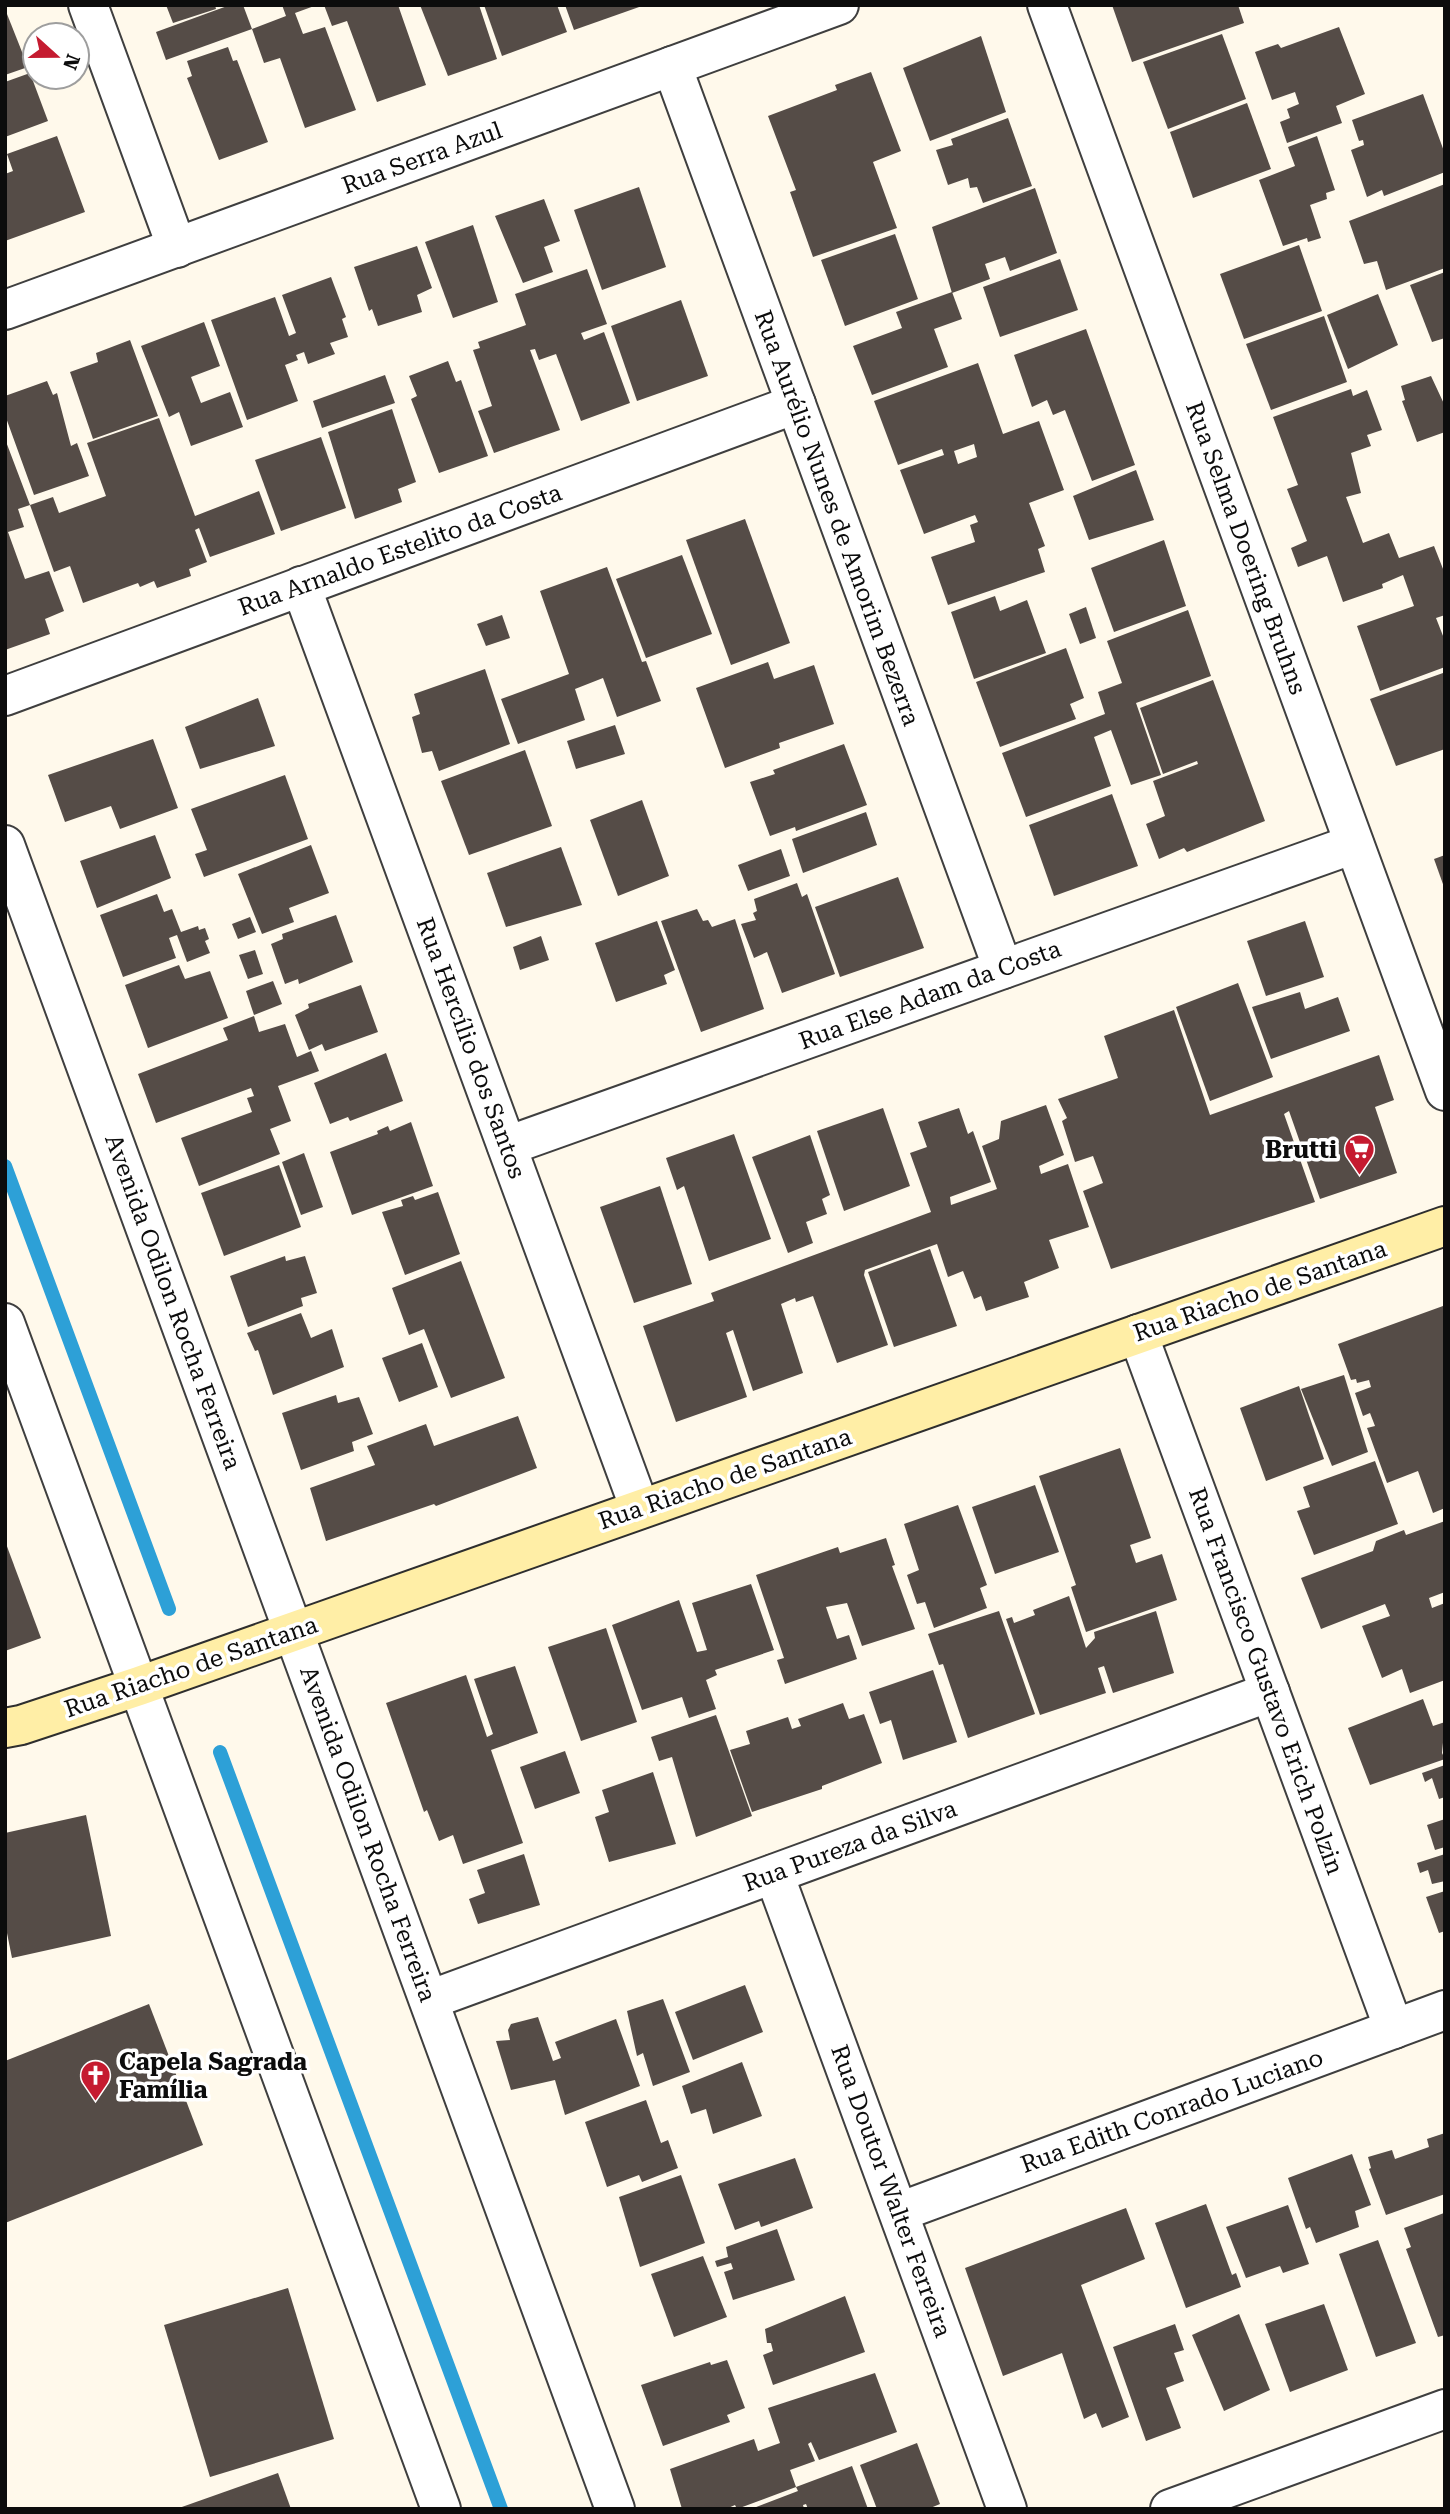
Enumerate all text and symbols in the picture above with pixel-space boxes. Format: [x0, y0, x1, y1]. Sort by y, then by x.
north arrow [21, 21, 91, 91]
text: N [58, 51, 85, 73]
street label: Rua Serra Azul [338, 116, 506, 200]
street label: Rua Aurélio Nunes de Amorim Bezerra [749, 306, 925, 730]
street label: Rua Selma Doering Bruhns [1180, 398, 1312, 698]
street label: Rua Arnaldo Estelito da Costa [235, 478, 565, 622]
street label: Rua Hercílio dos Santos [411, 914, 531, 1182]
street label: Rua Else Adam da Costa [795, 935, 1065, 1055]
street label: Avenida Odilon Rocha Ferreira [99, 1131, 247, 1473]
supermarket icon: Brutti [1343, 1133, 1377, 1177]
place label: Brutti [1265, 1136, 1337, 1164]
street label: Rua Riacho de Santana [1130, 1235, 1390, 1347]
street label: Rua Riacho de Santana [595, 1423, 855, 1535]
street label: Rua Francisco Gustavo Erich Polzin [1183, 1484, 1349, 1878]
street label: Rua Riacho de Santana [61, 1611, 321, 1723]
street label: Avenida Odilon Rocha Ferreira [294, 1663, 442, 2005]
street label: Rua Pureza da Silva [740, 1794, 960, 1898]
street label: Rua Doutor Walter Ferreira [825, 2041, 957, 2341]
street label: Rua Edith Conrado Luciano [1017, 2043, 1327, 2179]
place label: Capela Sagrada Família [119, 2048, 307, 2104]
church icon: Capela Sagrada Família [79, 2059, 113, 2103]

